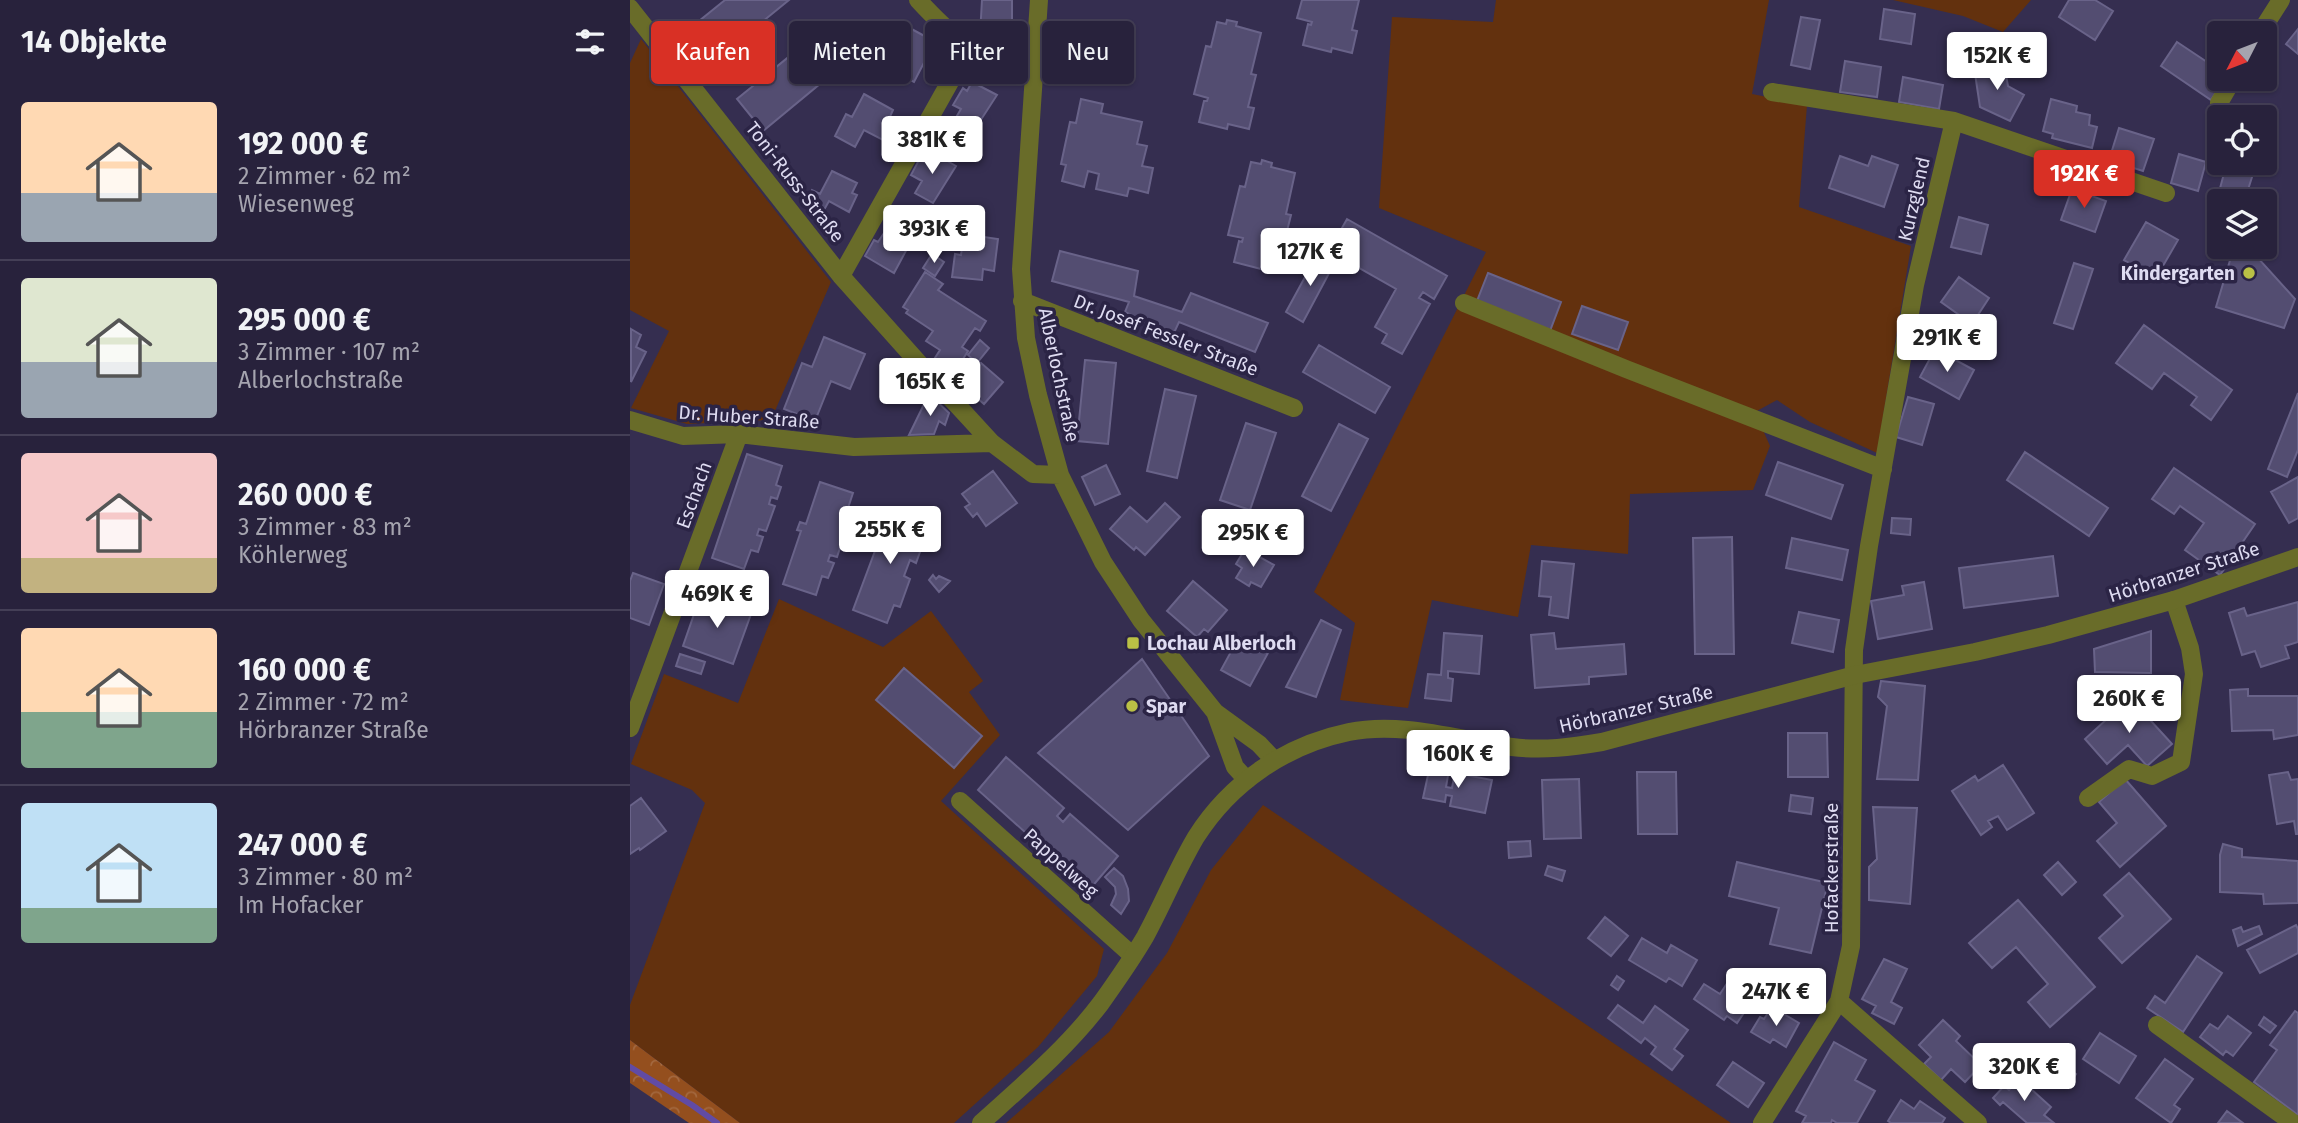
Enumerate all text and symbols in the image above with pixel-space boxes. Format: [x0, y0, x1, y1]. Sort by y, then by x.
chip: Kaufen [651, 21, 775, 84]
chip: Mieten [789, 21, 911, 84]
chip: Filter [925, 21, 1028, 84]
chip: Neu [1042, 21, 1134, 84]
north arrow [2207, 21, 2277, 91]
map controls [2207, 21, 2277, 259]
icon: filters [571, 23, 609, 61]
text: 14 Objekte [21, 24, 167, 60]
pin: 152K € [1940, 32, 2054, 92]
text: 152K € [1963, 41, 2031, 69]
button: locate [2207, 105, 2277, 175]
pin: 381K € [875, 116, 989, 176]
street label: Toni-Russ-Straße [741, 117, 849, 247]
text: 381K € [898, 125, 966, 153]
text: 192 000 € [238, 126, 368, 162]
icon: home [77, 130, 161, 214]
pin: 192K € [2027, 150, 2141, 210]
street label: Kurzglend [1893, 155, 1935, 243]
text: 192K € [2050, 159, 2118, 187]
text: 2 Zimmer · 62 m² [238, 162, 411, 190]
button: layers [2207, 189, 2277, 259]
text: Wiesenweg [238, 190, 354, 218]
pin: 393K € [877, 205, 991, 265]
text: 393K € [899, 214, 969, 242]
pin: 127K € [1253, 229, 1367, 288]
text: 127K € [1277, 237, 1343, 265]
place label: Kindergarten [2121, 262, 2235, 285]
marker: Kindergarten [2241, 265, 2257, 281]
street label: Dr. Josef Fessler Straße [1070, 289, 1262, 381]
text: 295 000 € [238, 302, 371, 338]
icon: home [77, 306, 161, 390]
street label: Alberlochstraße [1034, 306, 1084, 444]
pin: 291K € [1890, 314, 2004, 374]
text: 291K € [1913, 323, 1981, 351]
text: 3 Zimmer · 107 m² [238, 338, 420, 366]
pin: 165K € [873, 358, 987, 418]
text: Alberlochstraße [238, 366, 403, 394]
text: 165K € [895, 367, 965, 395]
street label: Dr. Huber Straße [678, 401, 820, 433]
street label: Eschach [671, 458, 717, 532]
text: 260 000 € [238, 477, 373, 513]
icon: home [77, 481, 161, 565]
pin: 255K € [833, 506, 947, 566]
pin: 295K € [1196, 510, 1310, 569]
text: 3 Zimmer · 83 m² [238, 513, 412, 541]
text: 255K € [855, 515, 925, 543]
text: 295K € [1218, 518, 1288, 546]
street label: Hörbranzer Straße [2106, 537, 2262, 607]
text: Köhlerweg [238, 541, 347, 569]
pin: 469K € [660, 570, 774, 630]
text: 469K € [681, 579, 753, 607]
place label: Lochau Alberloch [1147, 632, 1296, 655]
marker: Lochau Alberloch [1125, 635, 1141, 651]
text: 160 000 € [238, 652, 371, 688]
icon: home [77, 656, 161, 740]
pin: 260K € [2072, 676, 2186, 735]
street label: Hörbranzer Straße [1557, 680, 1715, 738]
text: 260K € [2093, 684, 2165, 712]
text: 2 Zimmer · 72 m² [238, 688, 409, 716]
place label: Spar [1146, 695, 1186, 718]
marker: Spar [1124, 698, 1140, 714]
text: Hörbranzer Straße [238, 716, 429, 744]
pin: 160K € [1401, 730, 1515, 790]
text: 160K € [1423, 739, 1493, 767]
street label: Hofackerstraße [1820, 803, 1843, 933]
street label: Pappelweg [1019, 823, 1103, 903]
text: 247 000 € [238, 827, 367, 863]
icon: home [77, 831, 161, 915]
text: 3 Zimmer · 80 m² [238, 863, 413, 891]
text: Im Hofacker [238, 891, 363, 919]
pin: 247K € [1719, 968, 1833, 1028]
text: 247K € [1742, 977, 1810, 1005]
pin: 320K € [1967, 1044, 2081, 1103]
text: 320K € [1989, 1052, 2059, 1080]

